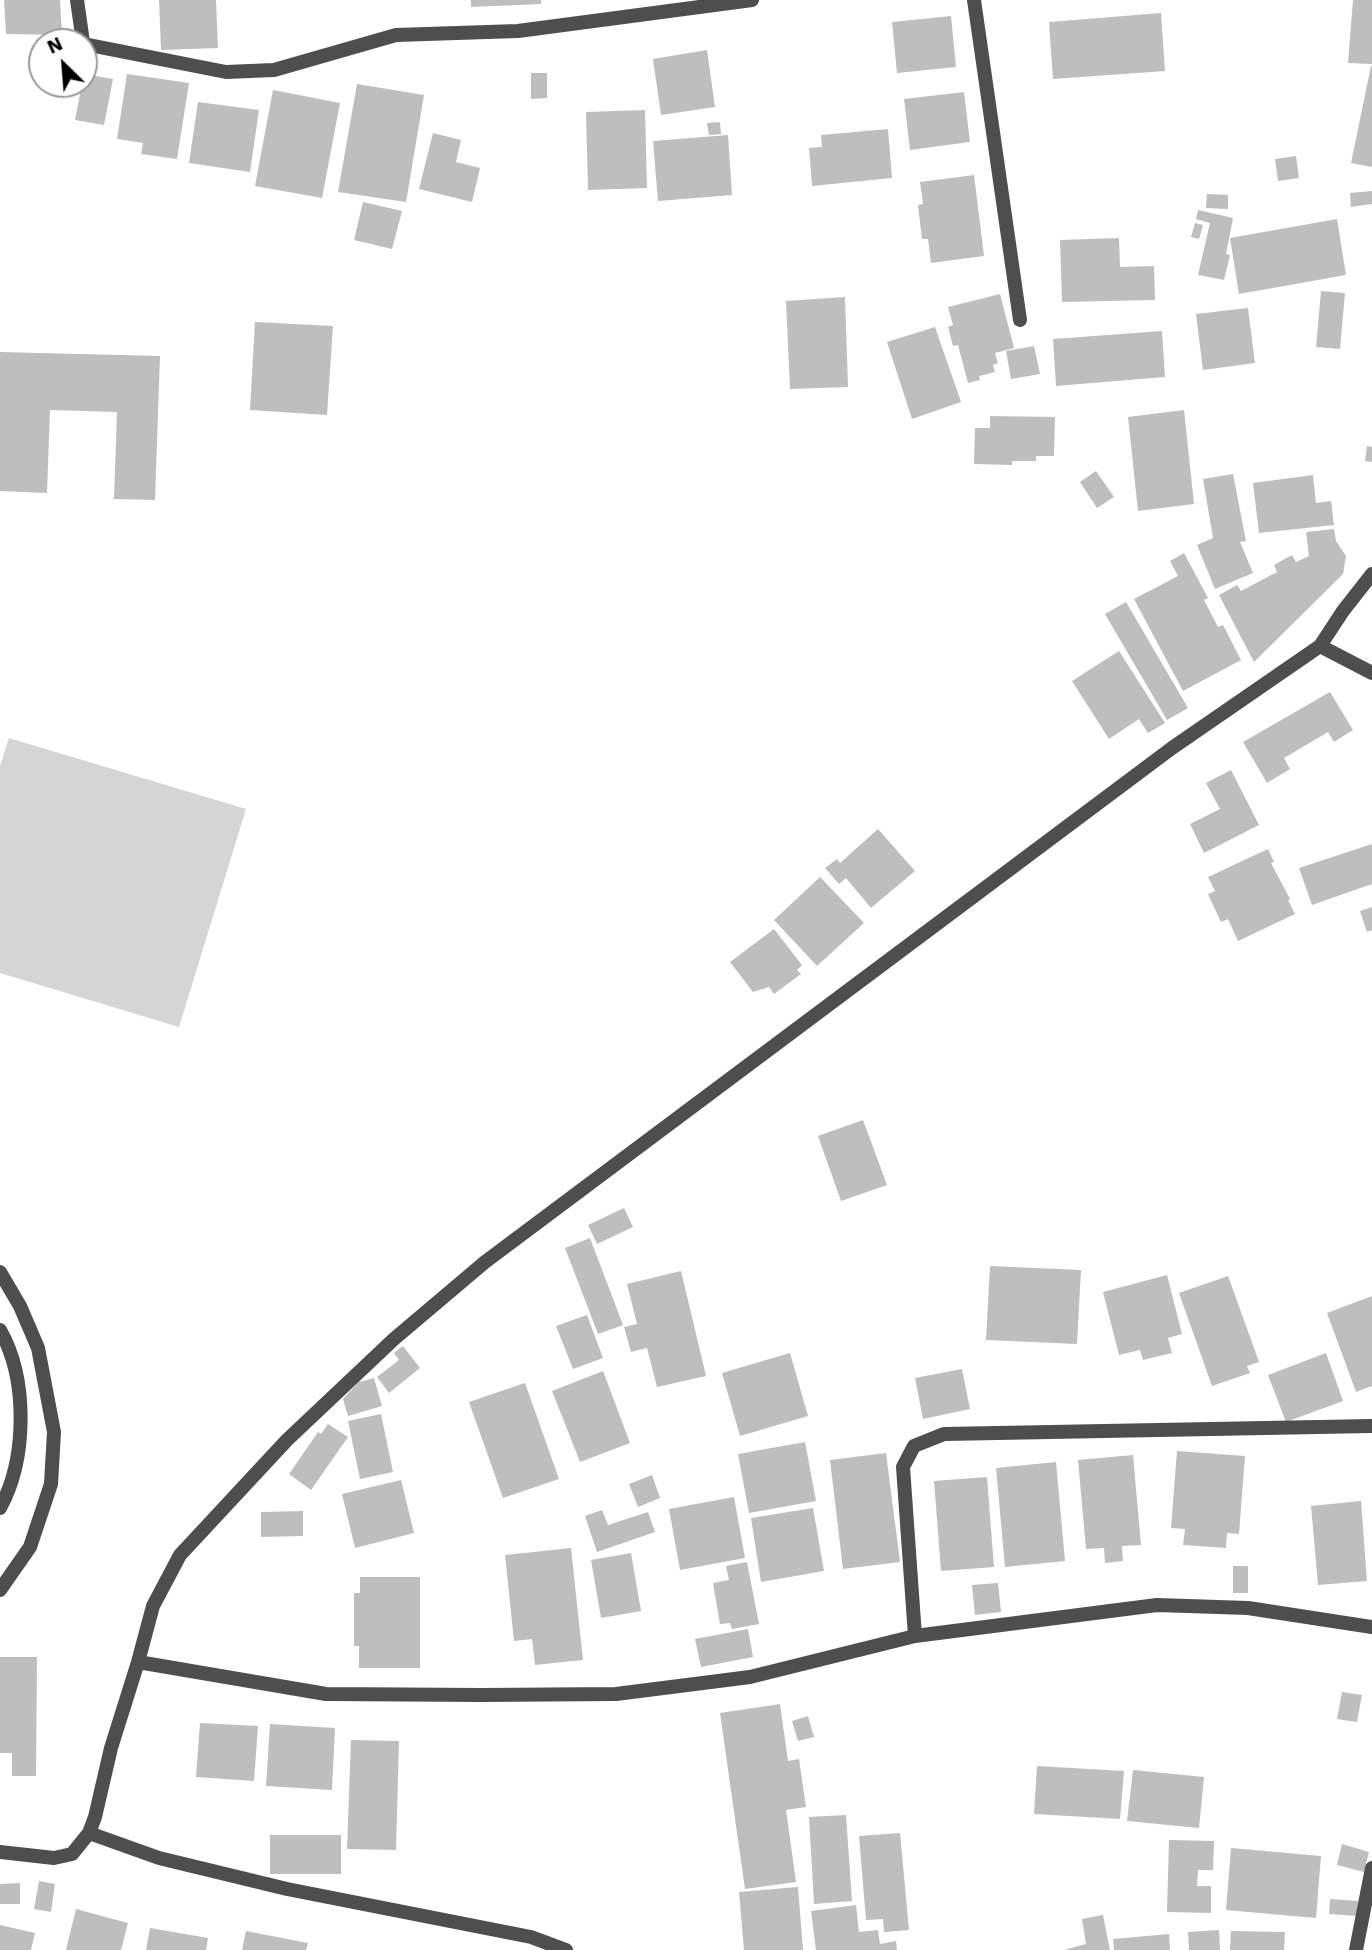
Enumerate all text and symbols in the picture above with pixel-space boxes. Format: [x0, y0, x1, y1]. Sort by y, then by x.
north arrow [28, 28, 98, 98]
text: N [44, 32, 66, 59]

